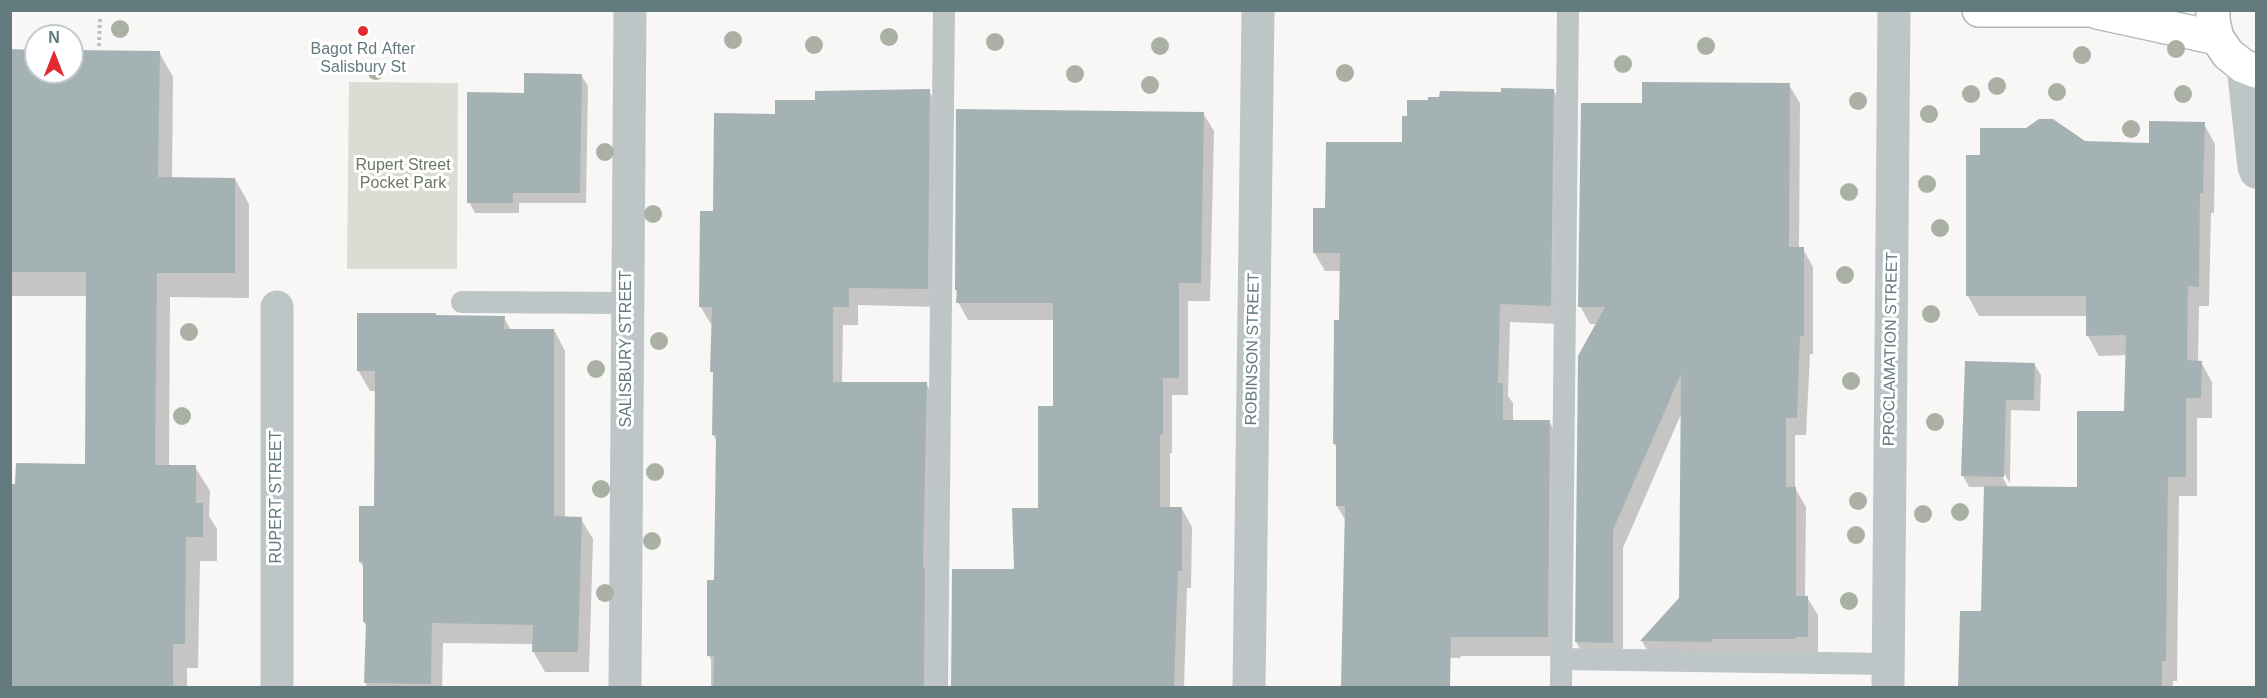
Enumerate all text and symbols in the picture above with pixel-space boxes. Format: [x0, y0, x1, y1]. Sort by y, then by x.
north arrow [24, 24, 84, 84]
marker: Bagot Rd After Salisbury St [356, 24, 370, 38]
text: N [48, 29, 60, 46]
place label: Bagot Rd After Salisbury St [311, 40, 415, 78]
park label: Rupert Street Pocket Park [355, 156, 451, 194]
street label: PROCLAMATION STREET [1880, 252, 1902, 446]
street label: SALISBURY STREET [617, 270, 637, 428]
street label: ROBINSON STREET [1242, 272, 1264, 426]
street label: RUPERT STREET [267, 430, 287, 564]

